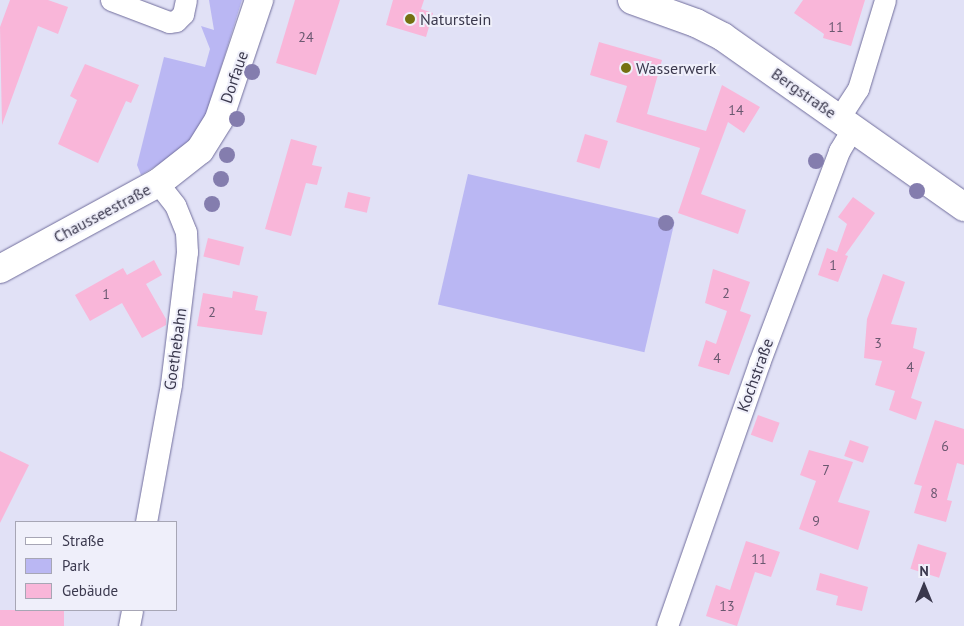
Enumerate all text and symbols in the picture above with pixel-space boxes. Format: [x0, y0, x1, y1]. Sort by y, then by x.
place label: Naturstein [420, 9, 491, 29]
marker: Naturstein [404, 13, 416, 25]
house number: 11 [828, 19, 844, 35]
house number: 24 [298, 29, 314, 45]
street label: Dorfaue [216, 48, 252, 106]
place label: Wasserwerk [636, 58, 716, 78]
marker: Wasserwerk [620, 62, 632, 74]
street label: Bergstraße [768, 64, 840, 122]
house number: 14 [728, 102, 744, 118]
street label: Chausseestraße [50, 179, 154, 247]
house number: 1 [829, 257, 837, 273]
house number: 2 [722, 285, 730, 301]
house number: 1 [102, 286, 110, 302]
house number: 2 [208, 304, 216, 320]
street label: Goethebahn [160, 307, 190, 391]
house number: 3 [874, 335, 882, 351]
street label: Kochstraße [733, 336, 777, 414]
house number: 4 [713, 350, 721, 366]
house number: 4 [906, 359, 914, 375]
house number: 6 [941, 438, 949, 454]
house number: 7 [822, 462, 830, 478]
house number: 8 [930, 485, 938, 501]
house number: 9 [812, 513, 820, 529]
legend [15, 521, 178, 611]
text: Straße [62, 531, 104, 550]
house number: 11 [751, 551, 767, 567]
text: Park [62, 556, 90, 575]
north arrow [899, 561, 949, 611]
text: N [919, 562, 929, 580]
text: Gebäude [62, 581, 118, 600]
house number: 13 [719, 598, 735, 614]

